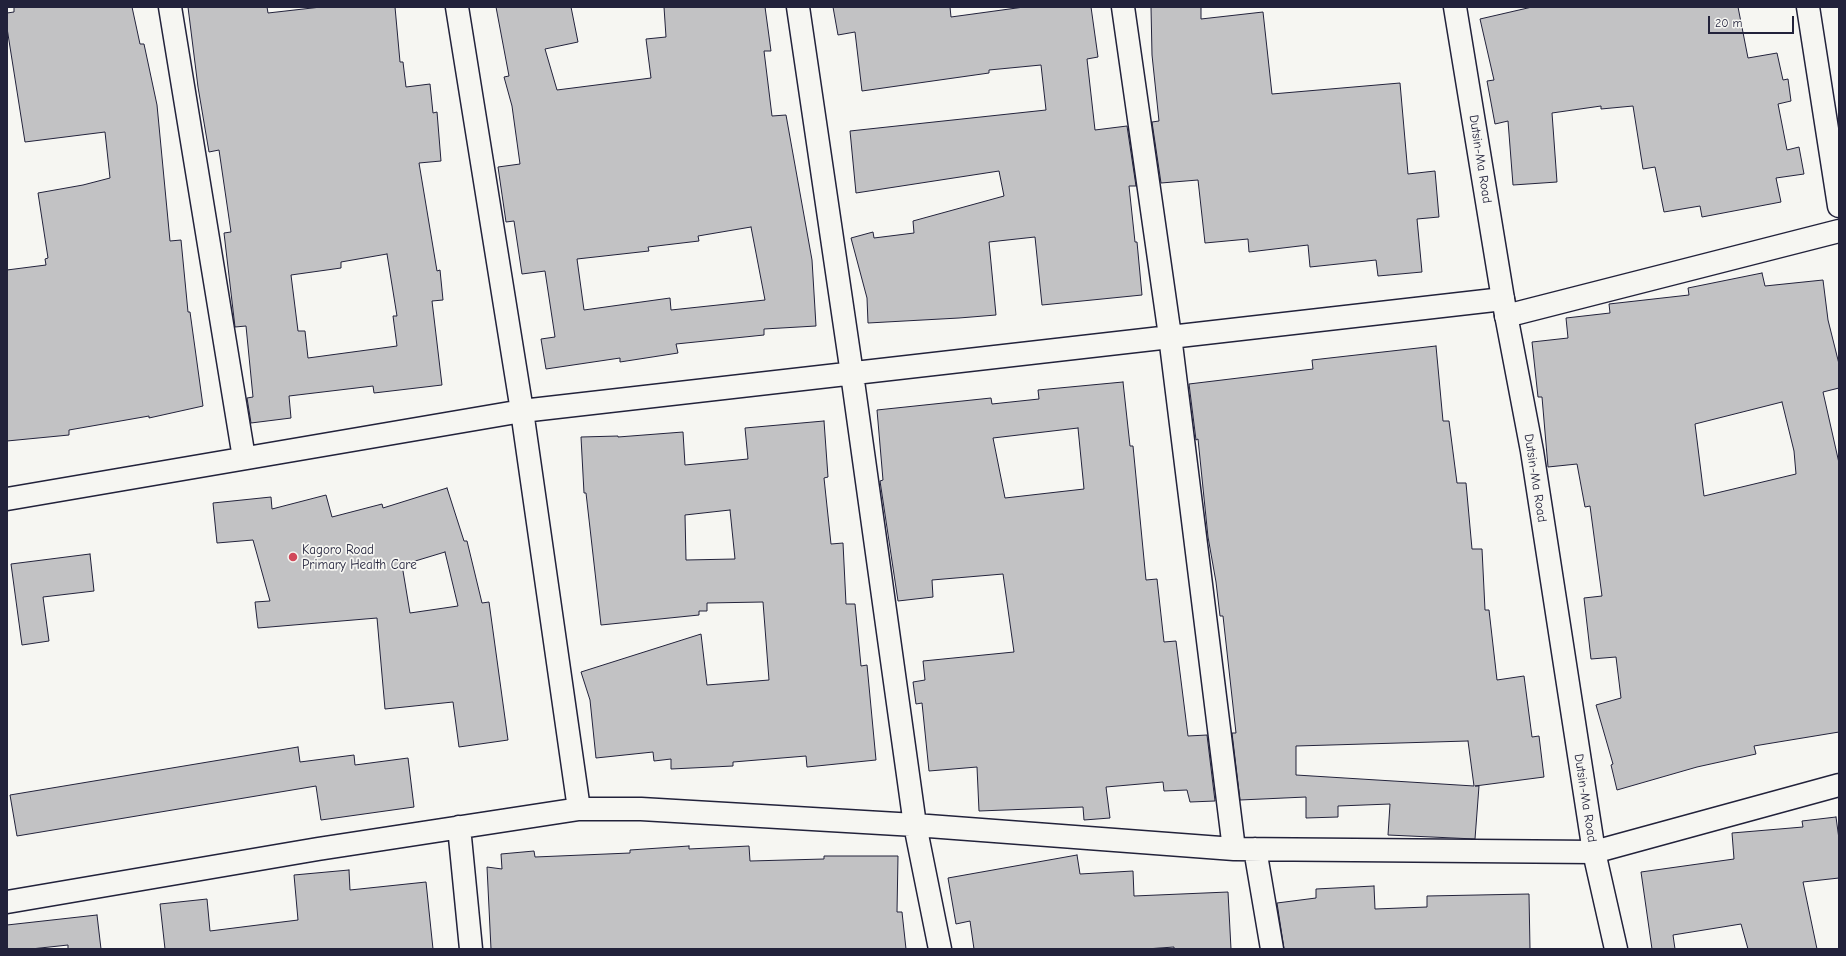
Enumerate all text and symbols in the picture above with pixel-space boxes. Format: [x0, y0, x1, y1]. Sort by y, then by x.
scale bar [1710, 8, 1796, 34]
text: 20 m [1715, 16, 1743, 30]
street label: Dutsin-Ma Road [1465, 114, 1495, 204]
street label: Dutsin-Ma Road [1520, 433, 1550, 523]
place label: Kagoro Road Primary Health Care [302, 542, 417, 573]
marker: Kagoro Road Primary Health Care [287, 551, 299, 563]
street label: Dutsin-Ma Road [1570, 753, 1600, 843]

